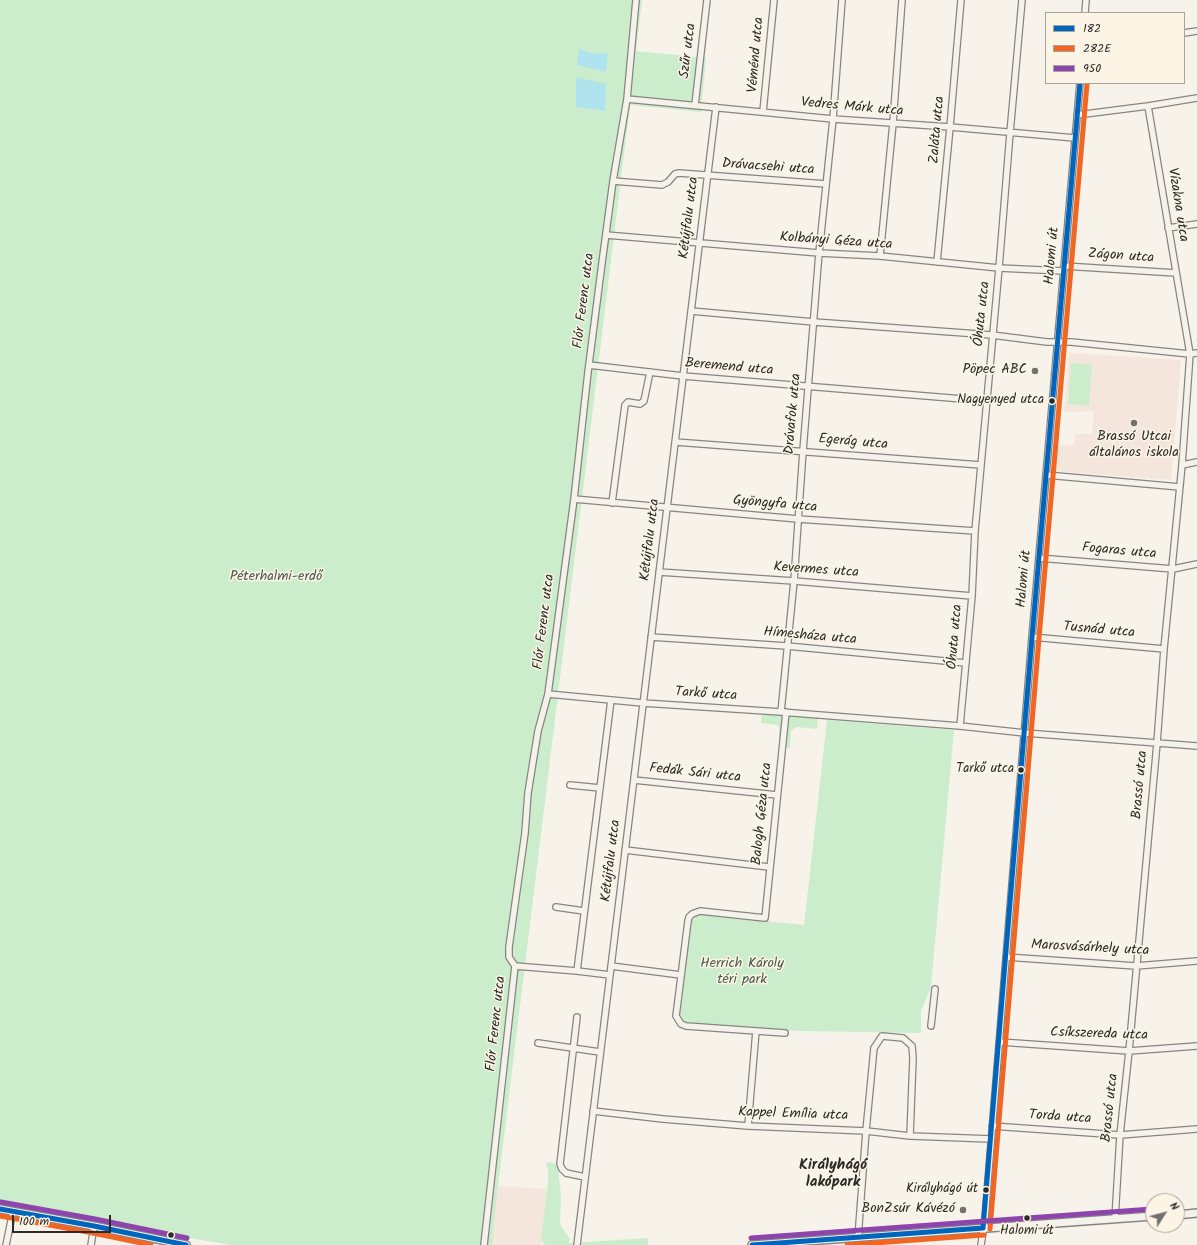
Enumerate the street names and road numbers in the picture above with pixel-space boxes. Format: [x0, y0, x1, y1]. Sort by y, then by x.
street label: Véménd utca [745, 16, 769, 94]
street label: Szűr utca [677, 22, 701, 80]
street label: Vedres Márk utca [800, 95, 904, 121]
street label: Zaláta utca [927, 95, 949, 165]
street label: Drávacsehi utca [721, 156, 815, 180]
street label: Vízakna utca [1163, 167, 1191, 243]
street label: Kétújfalu utca [677, 176, 703, 260]
street label: Halomi út [1042, 226, 1064, 286]
street label: Kolbányi Géza utca [779, 230, 893, 254]
street label: Zágon utca [1087, 246, 1155, 268]
street label: Flór Ferenc utca [571, 252, 599, 350]
street label: Óhuta utca [971, 281, 995, 347]
street label: Beremend utca [684, 356, 774, 380]
street label: Drávafok utca [782, 373, 806, 455]
street label: Egerág utca [818, 432, 888, 454]
street label: Gyöngyfa utca [732, 493, 818, 517]
street label: Kétújfalu utca [638, 498, 664, 582]
street label: Fogaras utca [1081, 540, 1157, 564]
street label: Halomi út [1014, 549, 1036, 609]
street label: Kevermes utca [773, 560, 859, 582]
street label: Flór Ferenc utca [531, 573, 559, 671]
street label: Óhuta utca [945, 604, 967, 670]
street label: Tusnád utca [1063, 620, 1135, 642]
street label: Hímesháza utca [763, 625, 857, 649]
street label: Tarkő utca [674, 684, 738, 706]
street label: Brassó utca [1130, 750, 1152, 820]
street label: Fedák Sári utca [648, 761, 742, 787]
street label: Balogh Géza utca [749, 762, 777, 866]
street label: Kétújfalu utca [599, 819, 625, 903]
street label: Marosvásárhely utca [1030, 938, 1150, 960]
street label: Flór Ferenc utca [484, 975, 510, 1073]
street label: Csíkszereda utca [1050, 1025, 1148, 1045]
street label: Brassó utca [1099, 1073, 1123, 1143]
street label: Kappel Emília utca [738, 1105, 848, 1125]
street label: Torda utca [1028, 1107, 1092, 1129]

